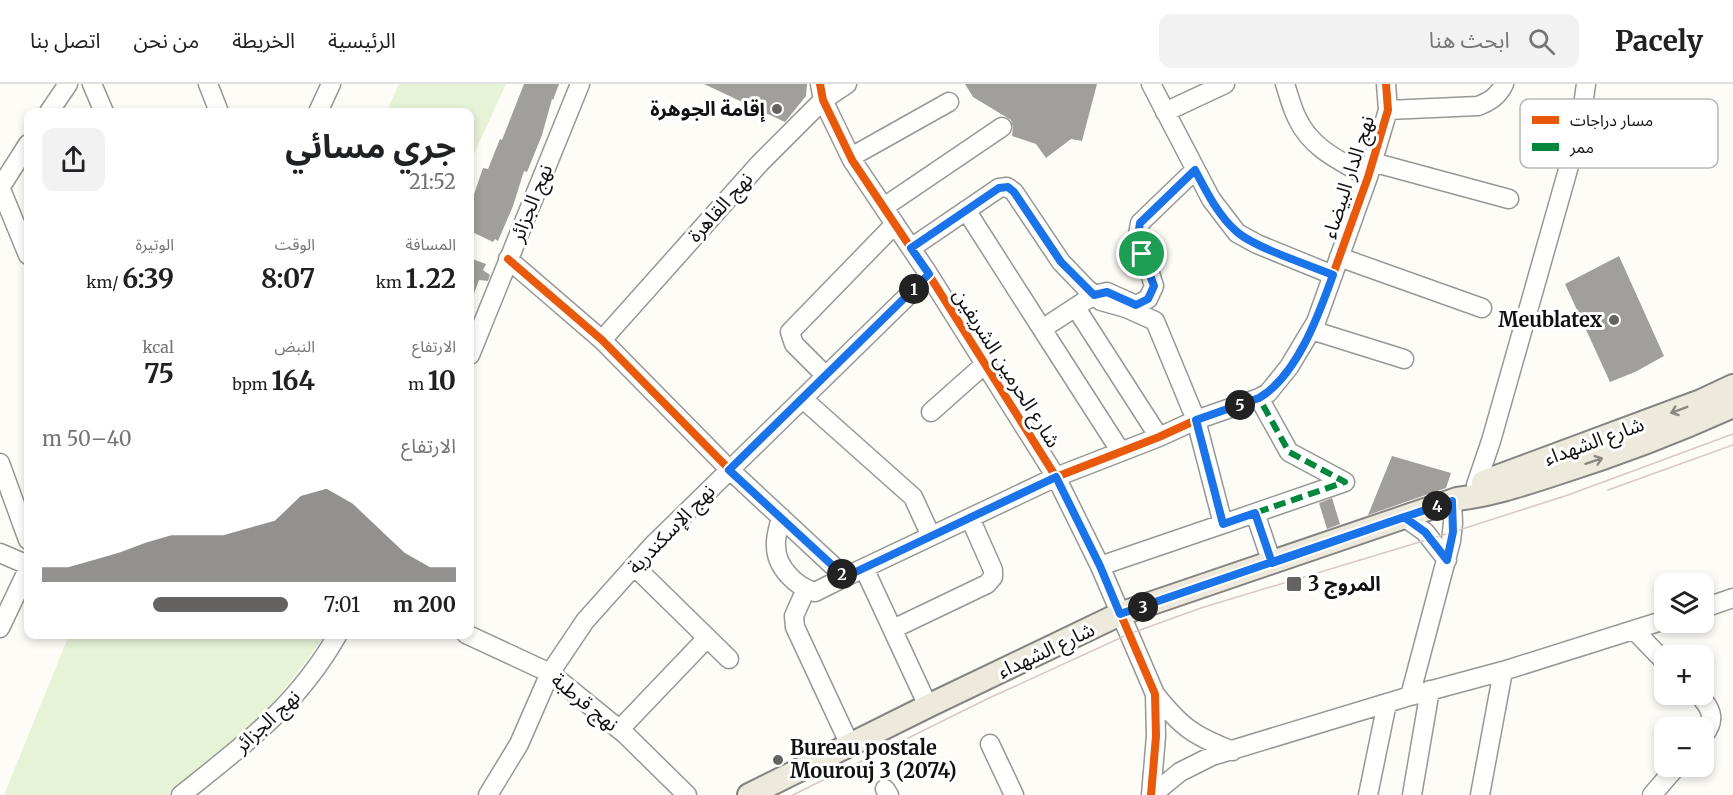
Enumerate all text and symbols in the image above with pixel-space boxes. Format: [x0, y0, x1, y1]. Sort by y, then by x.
search box [1159, 14, 1579, 68]
text: Pacely [1615, 23, 1703, 59]
icon: search [1525, 25, 1558, 58]
text: ابحث هنا [1429, 26, 1510, 54]
text: اتصل بنا [30, 27, 100, 54]
text: من نحن [133, 27, 199, 54]
text: الخريطة [232, 27, 295, 54]
text: الرئيسية [328, 27, 396, 54]
place label: إقامة الجوهرة [650, 96, 765, 123]
legend [1520, 99, 1718, 168]
marker: إقامة الجوهرة [770, 102, 784, 116]
text: مسار دراجات [1570, 110, 1653, 130]
street label: نهج الدار البيضاء [1316, 112, 1382, 242]
text: جري مسائي [285, 126, 456, 167]
button: share [42, 128, 105, 191]
text: ممر [1569, 137, 1594, 157]
street label: نهج الجزائر [503, 160, 560, 247]
street label: نهج القاهرة [682, 166, 760, 249]
text: 21:52 [409, 169, 456, 194]
pin [1116, 228, 1167, 279]
text: الوتيرة [136, 234, 174, 254]
text: الوقت [275, 234, 315, 254]
text: المسافة [406, 234, 456, 254]
icon: arrive [1125, 237, 1158, 270]
text: 6:39 [122, 262, 174, 295]
text: 8:07 [261, 262, 315, 295]
text: 1.22 [406, 262, 456, 295]
text: /km [86, 272, 122, 292]
text: km [376, 272, 406, 292]
pin: 1 [899, 274, 929, 304]
text: 1 [910, 279, 918, 299]
street label: شارع الحرمين الشريفين [946, 283, 1067, 454]
place label: Meublatex [1498, 307, 1603, 332]
marker: Meublatex [1607, 313, 1621, 327]
text: النبض [274, 336, 315, 356]
text: الارتفاع [412, 336, 456, 356]
text: kcal [143, 337, 174, 357]
text: 75 [144, 357, 174, 390]
text: 164 [271, 364, 315, 397]
text: 10 [428, 364, 456, 397]
text: bpm [232, 374, 271, 394]
text: m [408, 374, 428, 394]
pin: 5 [1225, 390, 1255, 420]
text: 5 [1235, 395, 1245, 415]
one-way arrow [1671, 405, 1689, 416]
street label: شارع الشهداء [1540, 411, 1648, 473]
text: 40–50 m [42, 426, 132, 451]
text: الارتفاع [401, 433, 456, 458]
one-way arrow [1584, 455, 1603, 466]
street label: نهج الإسكندرية [622, 478, 722, 581]
pin: 4 [1422, 491, 1452, 521]
text: 4 [1432, 496, 1442, 516]
pin: 2 [827, 559, 857, 589]
text: 2 [837, 564, 847, 584]
place label: المروج 3 [1308, 571, 1381, 599]
map controls [1654, 573, 1714, 777]
button: layers [1654, 573, 1714, 633]
marker: المروج 3 [1285, 575, 1303, 593]
text: 7:01 [324, 592, 360, 617]
text: 200 m [393, 592, 456, 617]
pin: 3 [1128, 592, 1158, 622]
text: 3 [1138, 597, 1148, 617]
street label: شارع الشهداء [993, 616, 1100, 686]
button: + [1654, 645, 1714, 705]
street label: نهج قرطبة [545, 667, 624, 739]
street label: نهج الجزائر [228, 684, 307, 760]
button: − [1654, 717, 1714, 777]
place label: Bureau postale Mourouj 3 (2074) [790, 735, 957, 783]
marker: Bureau postale Mourouj 3 (2074) [771, 753, 785, 767]

